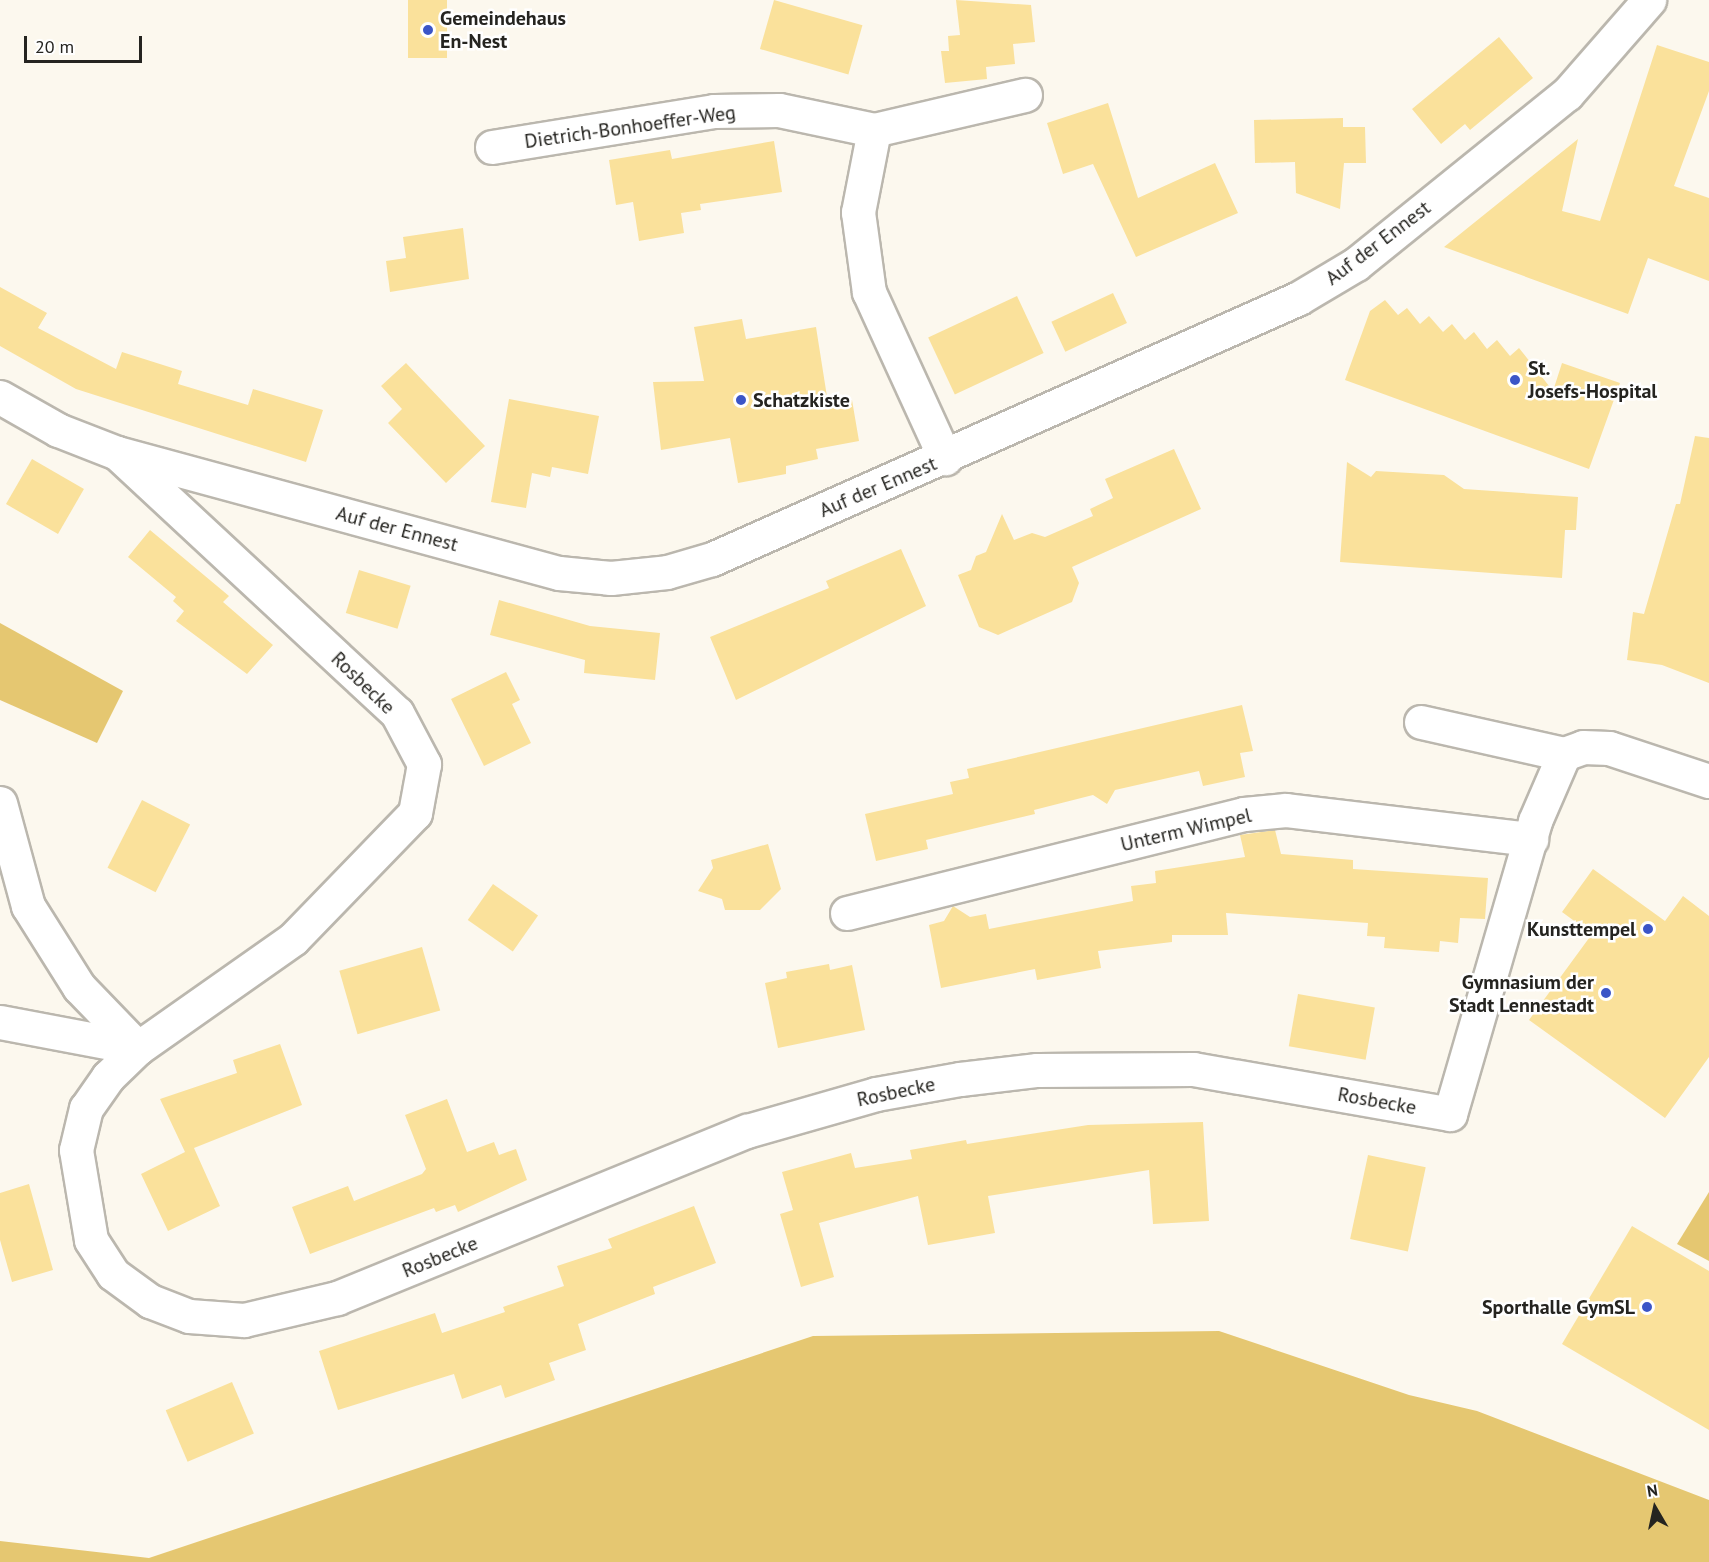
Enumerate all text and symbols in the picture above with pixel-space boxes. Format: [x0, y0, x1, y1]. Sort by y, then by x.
place label: Gemeindehaus En-Nest [440, 6, 566, 53]
marker: Gemeindehaus En-Nest [421, 23, 435, 37]
scale bar [27, 24, 146, 62]
text: 20 m [35, 35, 74, 58]
street label: Dietrich-Bonhoeffer-Weg [523, 100, 737, 154]
street label: Auf der Ennest [1321, 196, 1435, 290]
place label: St. Josefs-Hospital [1528, 356, 1657, 403]
marker: St. Josefs-Hospital [1506, 371, 1524, 389]
place label: Schatzkiste [753, 388, 850, 412]
marker: Schatzkiste [734, 393, 748, 407]
street label: Auf der Ennest [816, 451, 940, 523]
street label: Auf der Ennest [333, 501, 461, 557]
street label: Rosbecke [326, 647, 400, 719]
street label: Unterm Wimpel [1118, 803, 1254, 857]
place label: Kunsttempel [1527, 917, 1636, 941]
marker: Kunsttempel [1641, 922, 1655, 936]
place label: Gymnasium der Stadt Lennestadt [1449, 970, 1594, 1017]
marker: Gymnasium der Stadt Lennestadt [1599, 986, 1613, 1000]
street label: Rosbecke [855, 1072, 937, 1112]
street label: Rosbecke [1336, 1082, 1418, 1120]
street label: Rosbecke [399, 1231, 481, 1283]
place label: Sporthalle GymSL [1482, 1295, 1635, 1319]
marker: Sporthalle GymSL [1640, 1300, 1654, 1314]
north arrow [1625, 1478, 1685, 1538]
text: N [1645, 1480, 1659, 1501]

